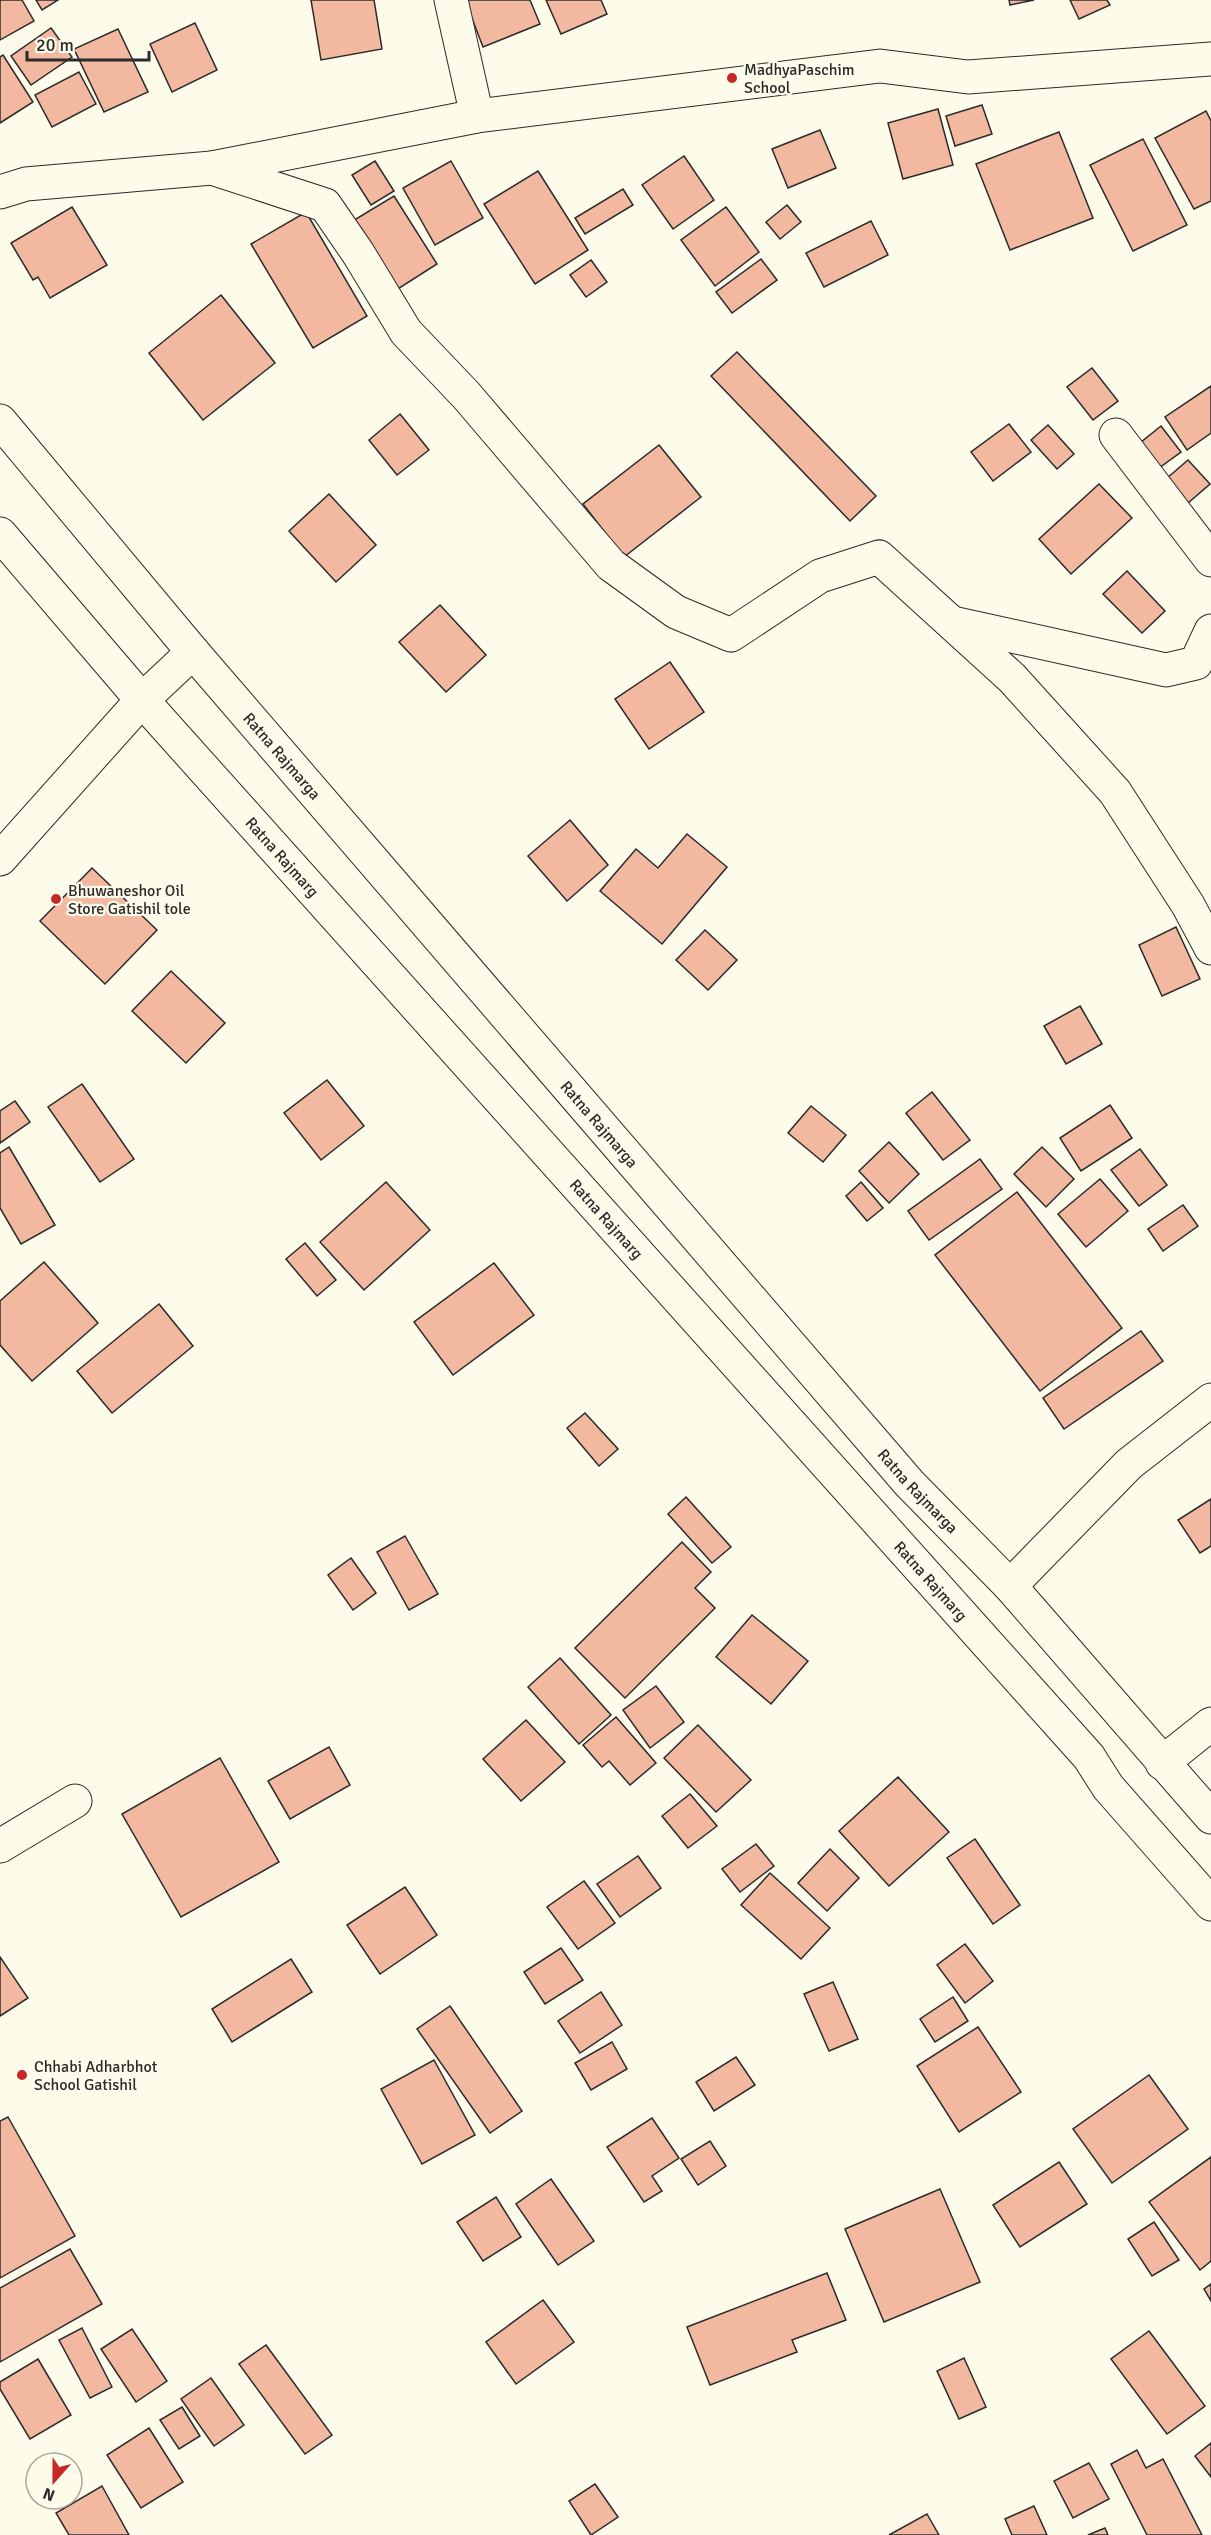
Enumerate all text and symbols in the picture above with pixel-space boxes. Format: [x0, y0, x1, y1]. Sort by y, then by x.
scale bar [27, 24, 148, 62]
text: 20 m [36, 34, 74, 56]
place label: MadhyaPaschim School [744, 60, 854, 98]
marker: MadhyaPaschim School [725, 71, 739, 85]
street label: Ratna Rajmarga [239, 709, 325, 804]
street label: Ratna Rajmarg [241, 813, 323, 902]
place label: Bhuwaneshor Oil Store Gatishil tole [68, 881, 191, 919]
marker: Bhuwaneshor Oil Store Gatishil tole [49, 892, 63, 906]
street label: Ratna Rajmarga [556, 1077, 642, 1172]
street label: Ratna Rajmarg [565, 1175, 647, 1264]
street label: Ratna Rajmarga [873, 1445, 962, 1538]
street label: Ratna Rajmarg [889, 1537, 971, 1626]
place label: Chhabi Adharbhot School Gatishil [34, 2057, 158, 2095]
marker: Chhabi Adharbhot School Gatishil [15, 2068, 29, 2082]
north arrow [24, 2451, 84, 2511]
text: N [40, 2483, 58, 2505]

